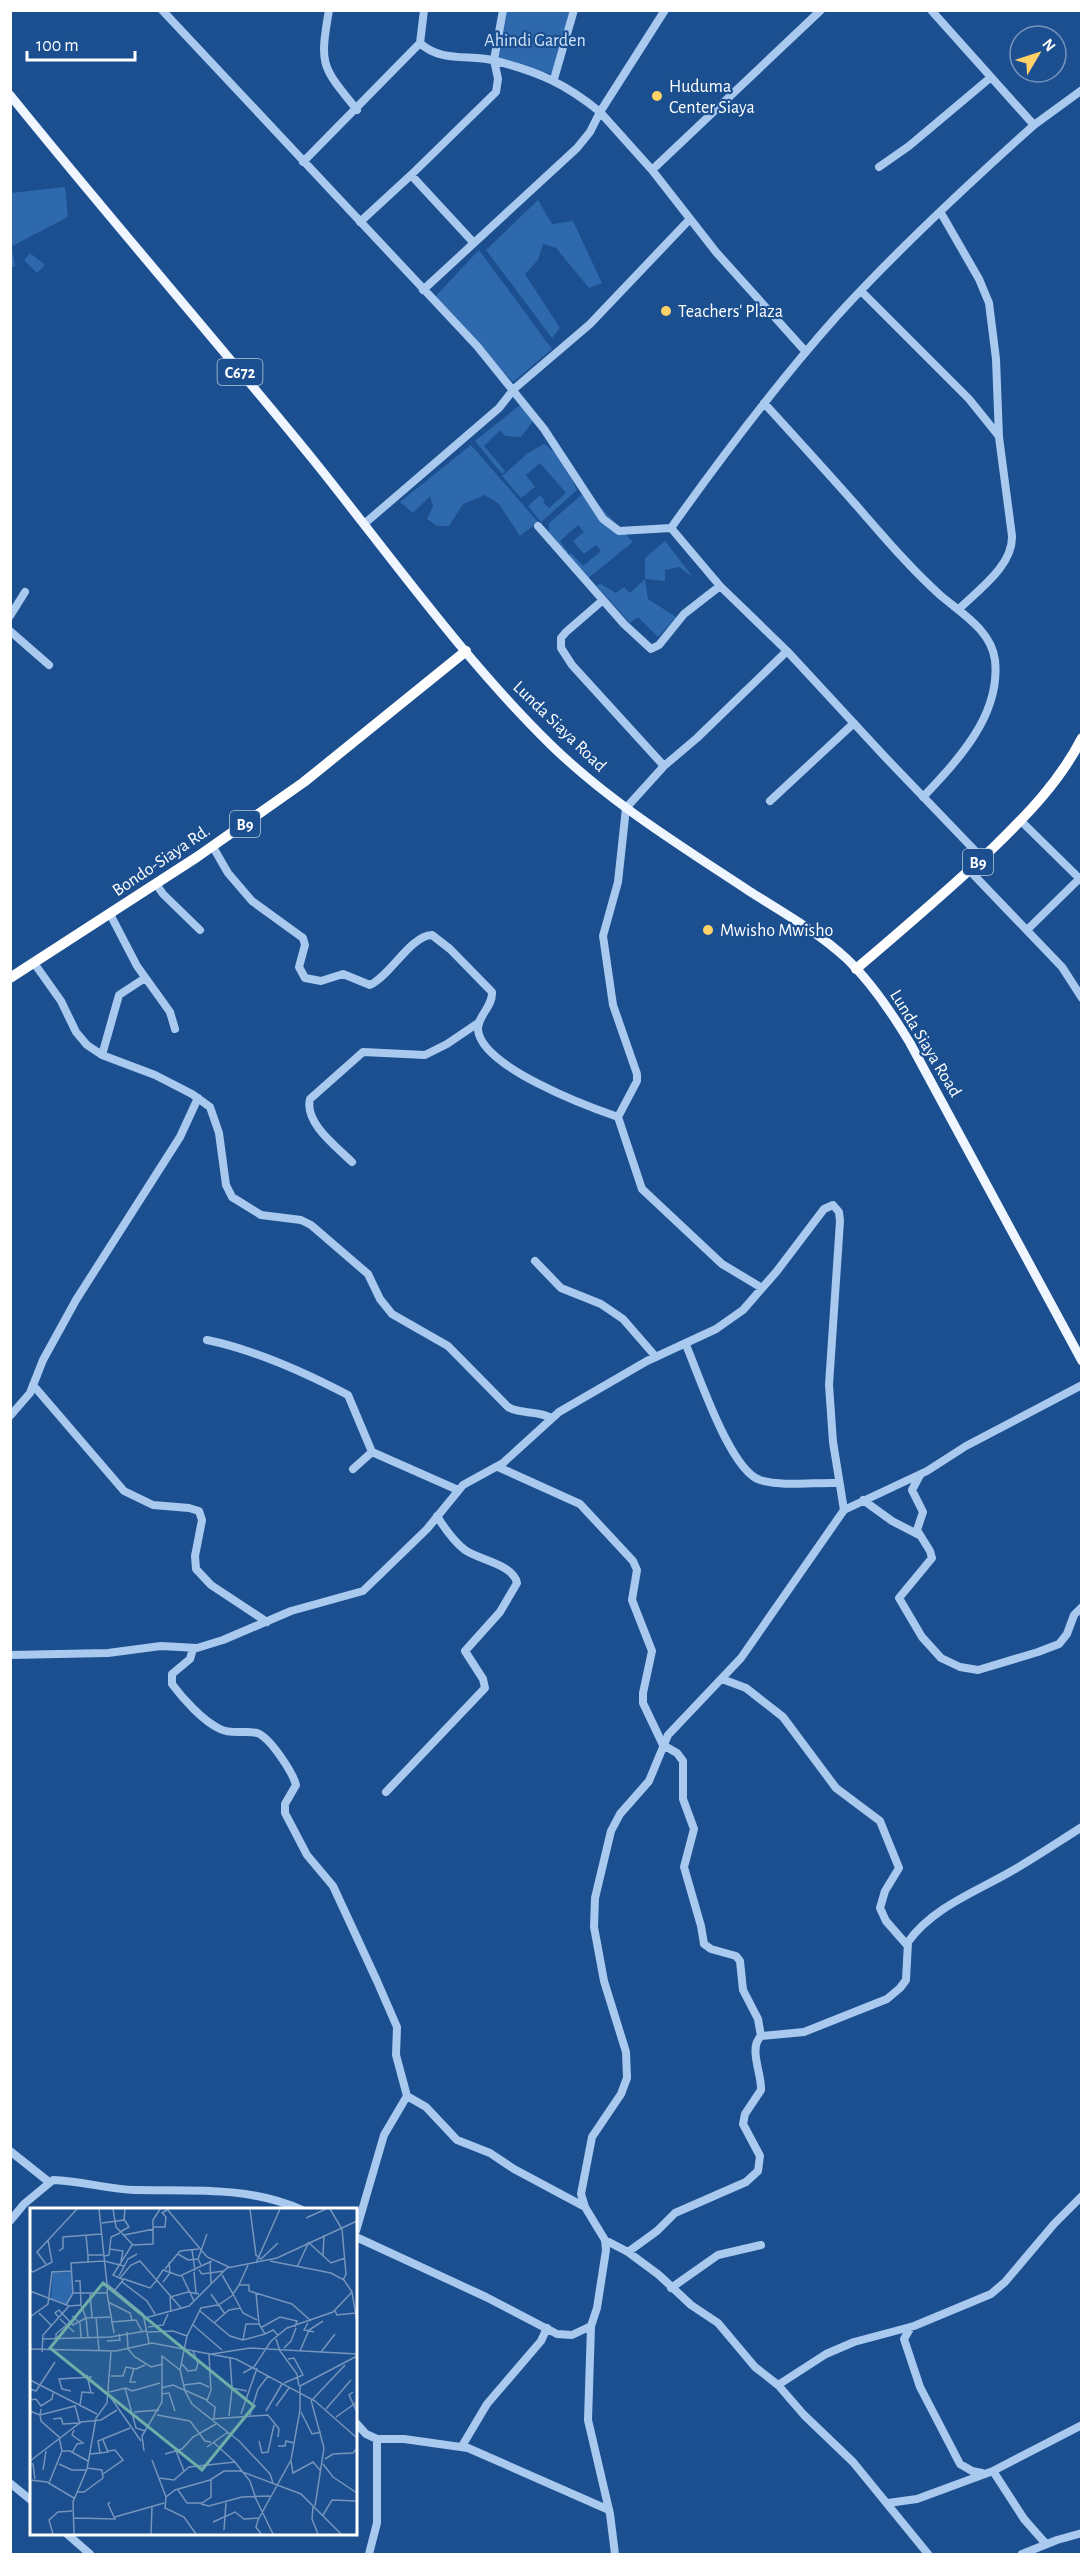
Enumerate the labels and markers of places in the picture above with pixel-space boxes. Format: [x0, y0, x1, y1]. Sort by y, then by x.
place label: Huduma Center Siaya [669, 78, 755, 117]
marker: Huduma Center Siaya [650, 89, 664, 103]
place label: Teachers' Plaza [678, 303, 783, 321]
marker: Teachers' Plaza [659, 304, 673, 318]
place label: Mwisho Mwisho [720, 922, 834, 940]
marker: Mwisho Mwisho [701, 923, 715, 937]

